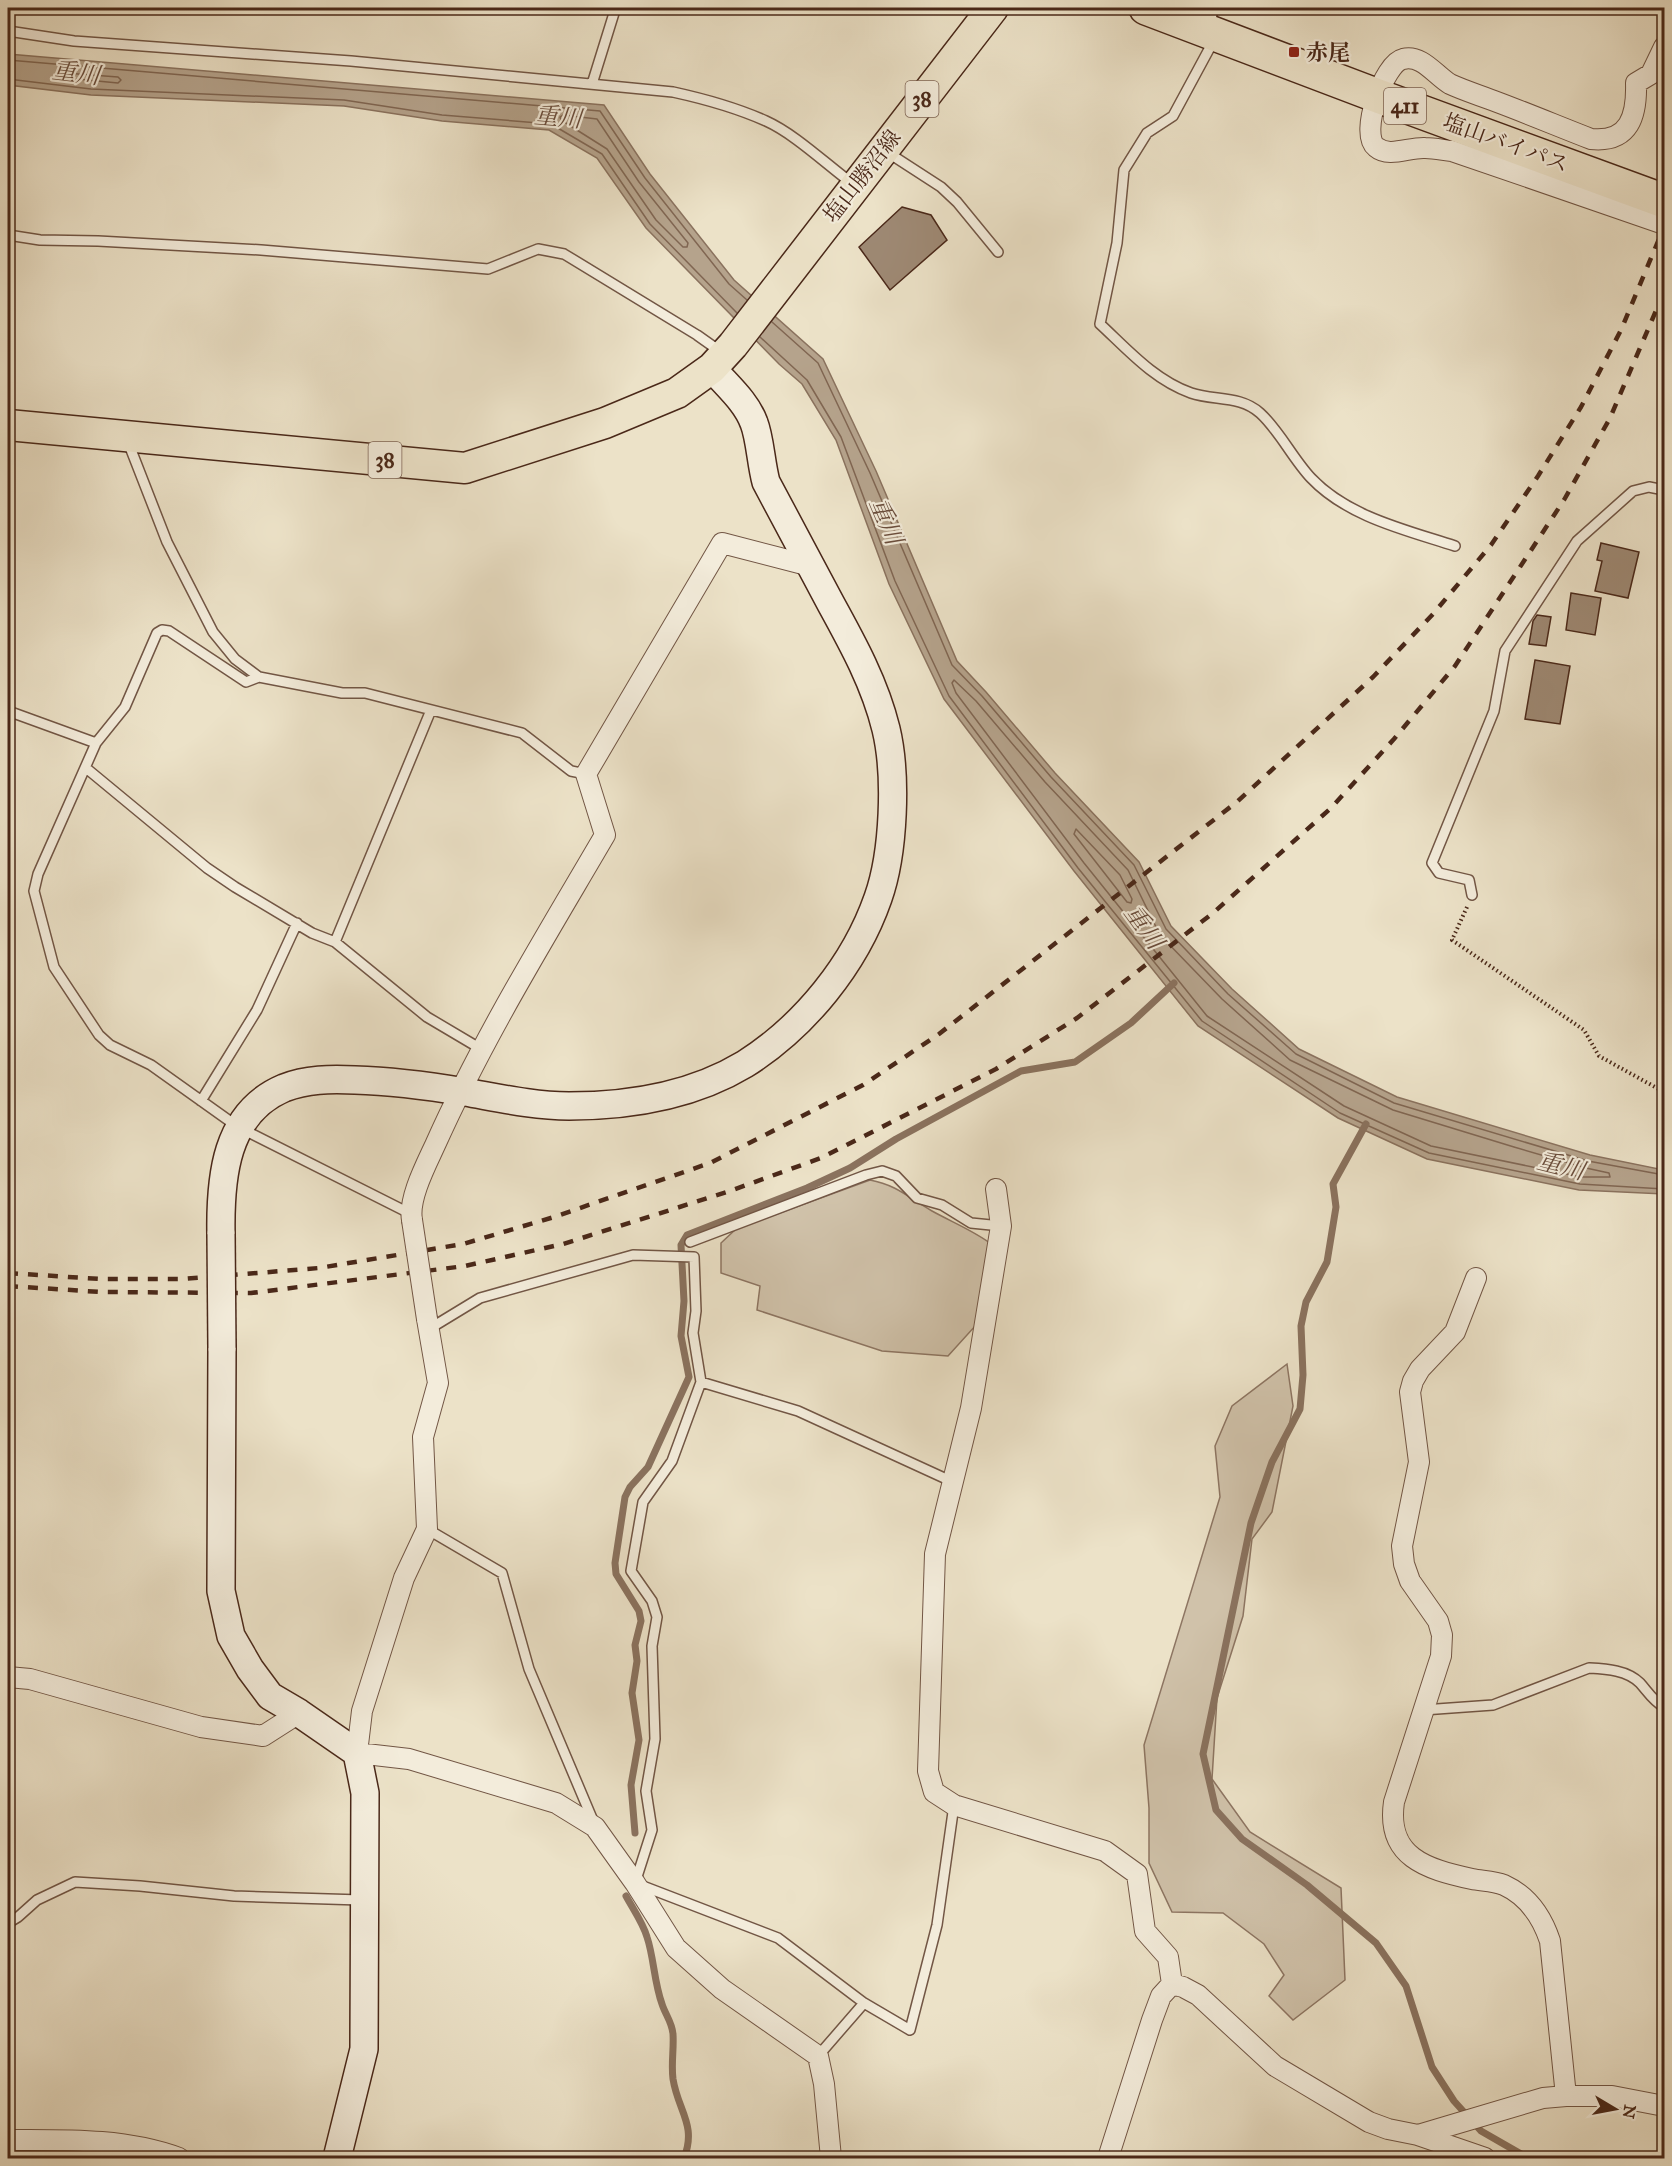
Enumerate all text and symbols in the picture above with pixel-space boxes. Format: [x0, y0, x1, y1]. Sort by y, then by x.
place label: 赤尾 [1306, 39, 1350, 66]
marker: 赤尾 [1287, 45, 1301, 59]
water label: 重川 [50, 55, 105, 91]
road number: 38 [906, 81, 938, 117]
road number: 411 [1384, 88, 1426, 124]
water label: 重川 [533, 100, 586, 134]
street label: 塩山バイパス [1440, 108, 1572, 178]
street label: 塩山勝沼線 [817, 124, 907, 228]
road number: 38 [368, 442, 402, 478]
water label: 重川 [863, 493, 910, 552]
water label: 重川 [1118, 899, 1172, 958]
water label: 重川 [1534, 1146, 1591, 1187]
north arrow [1585, 2079, 1645, 2139]
text: N [1619, 2103, 1640, 2120]

